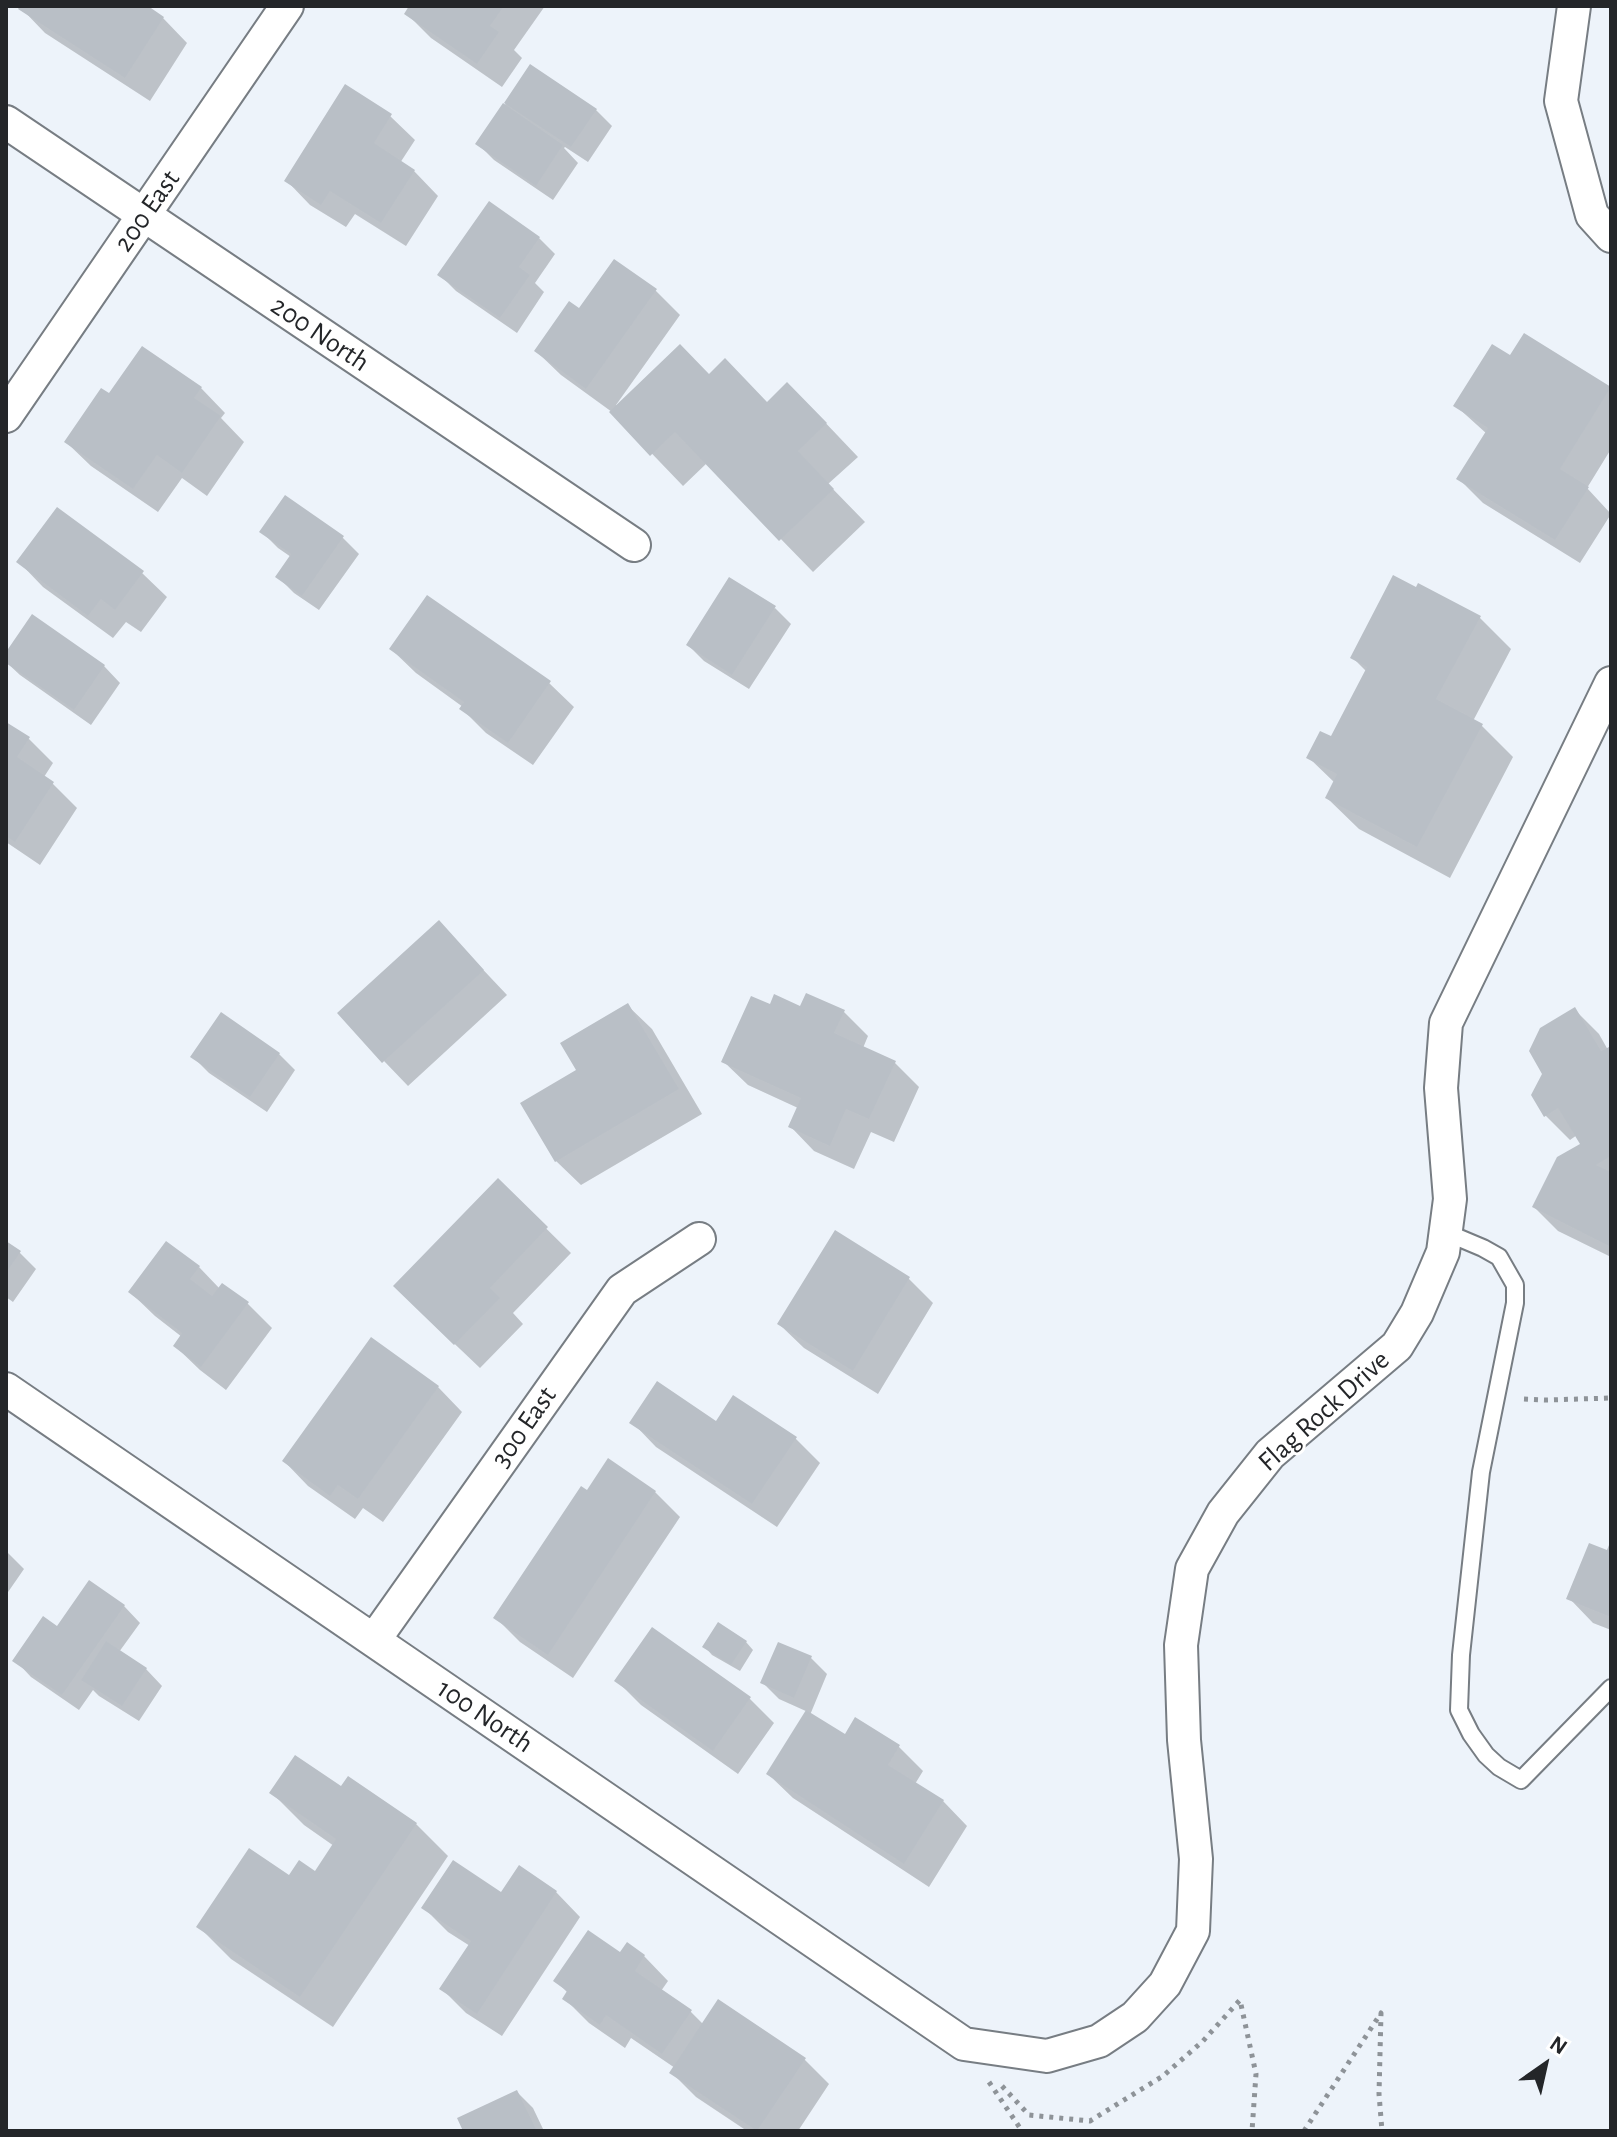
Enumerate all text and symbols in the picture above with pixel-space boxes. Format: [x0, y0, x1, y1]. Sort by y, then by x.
street label: 200 East [107, 164, 187, 258]
street label: 200 North [264, 289, 376, 379]
street label: Flag Rock Drive [1251, 1343, 1397, 1479]
street label: 300 East [484, 1380, 564, 1474]
street label: 100 North [431, 1672, 539, 1760]
north arrow [1505, 2025, 1585, 2105]
text: N [1546, 2032, 1571, 2058]

